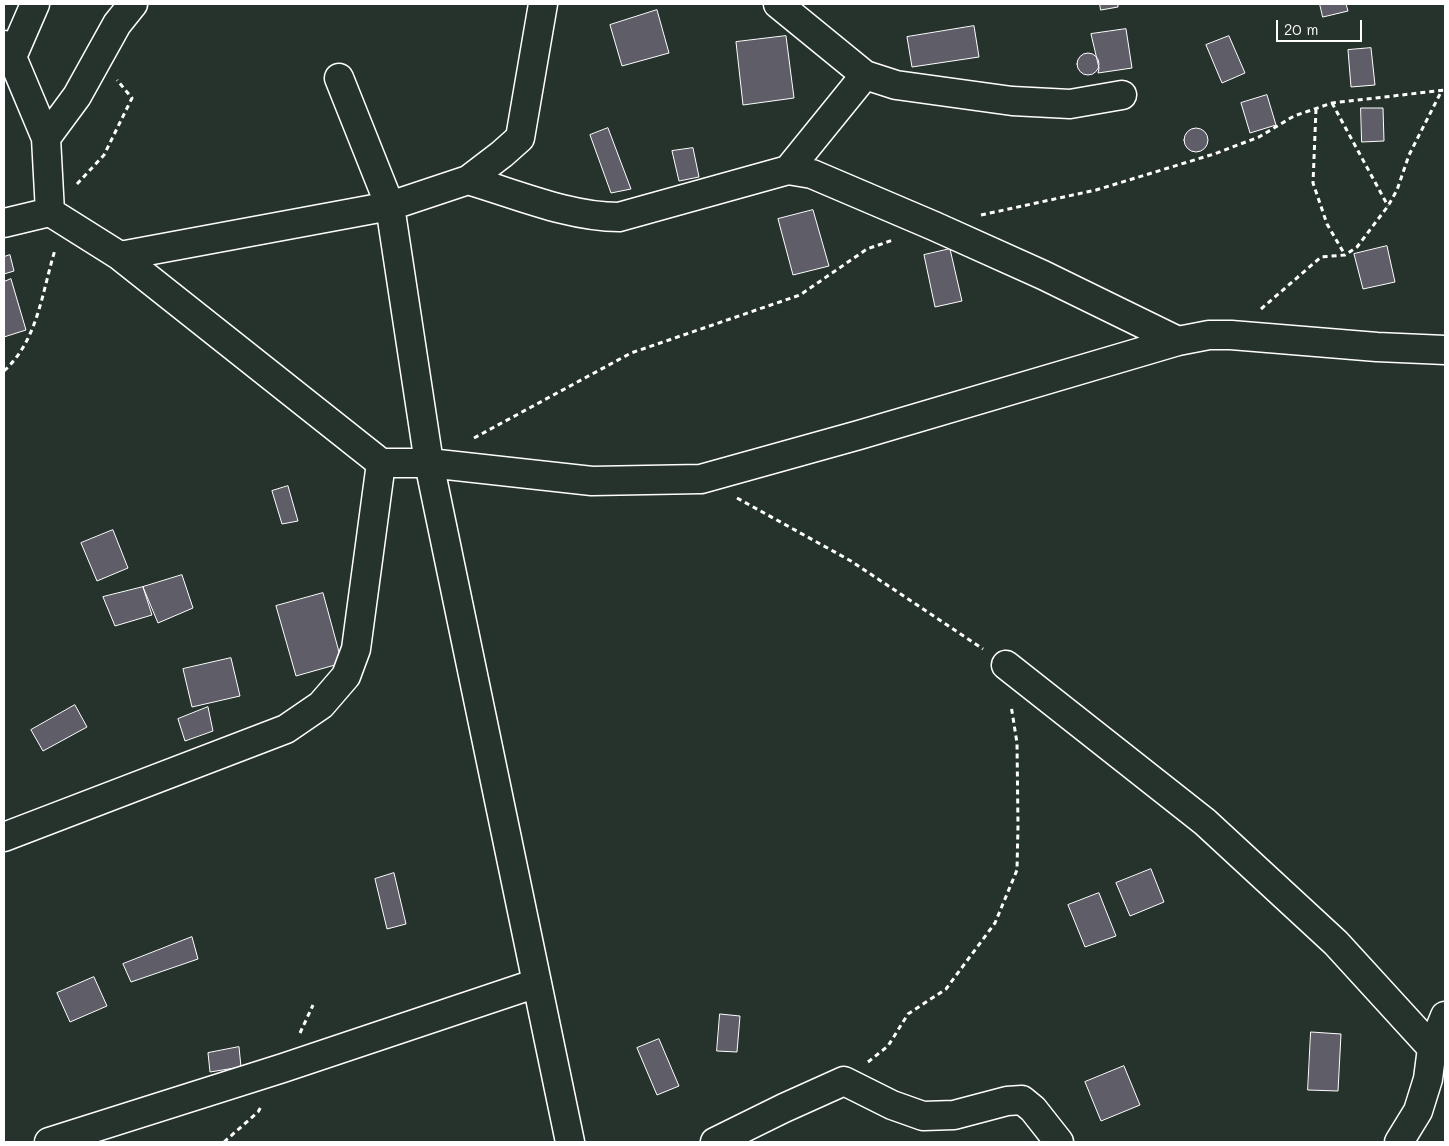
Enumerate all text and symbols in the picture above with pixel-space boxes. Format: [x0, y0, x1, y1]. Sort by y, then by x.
scale bar [1279, 10, 1365, 42]
text: 20 m [1284, 19, 1318, 39]

